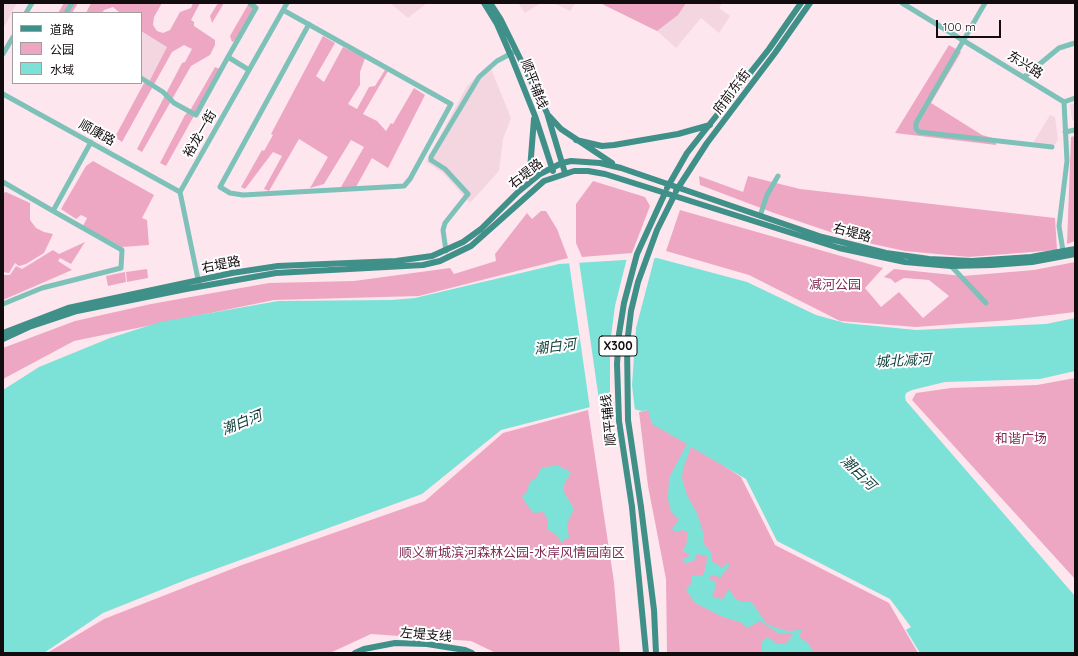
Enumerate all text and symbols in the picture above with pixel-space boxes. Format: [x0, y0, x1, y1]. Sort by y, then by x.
legend [12, 12, 142, 84]
scale bar [938, 12, 1003, 38]
text: 100 m [943, 19, 976, 34]
text: 道路 [50, 22, 74, 37]
text: 公园 [50, 42, 74, 57]
street label: 东兴路 [1004, 48, 1046, 82]
street label: 顺平辅线 [517, 57, 551, 111]
text: 水域 [50, 62, 74, 77]
street label: 府前东街 [710, 67, 754, 117]
street label: 裕龙一街 [180, 108, 220, 160]
street label: 顺康路 [76, 117, 118, 149]
street label: 右堤路 [506, 156, 546, 192]
street label: 右堤路 [831, 220, 873, 246]
street label: 右堤路 [200, 254, 242, 276]
park label: 减河公园 [809, 277, 861, 293]
water label: 潮白河 [533, 336, 577, 358]
road number: X300 [599, 336, 637, 356]
water label: 城北减河 [875, 351, 931, 371]
street label: 顺平辅线 [599, 393, 619, 447]
water label: 潮白河 [219, 407, 265, 439]
park label: 和谐广场 [995, 431, 1047, 447]
water label: 潮白河 [837, 452, 879, 494]
park label: 顺义新城滨河森林公园-水岸风情园南区 [399, 545, 625, 561]
street label: 左堤支线 [399, 625, 453, 645]

